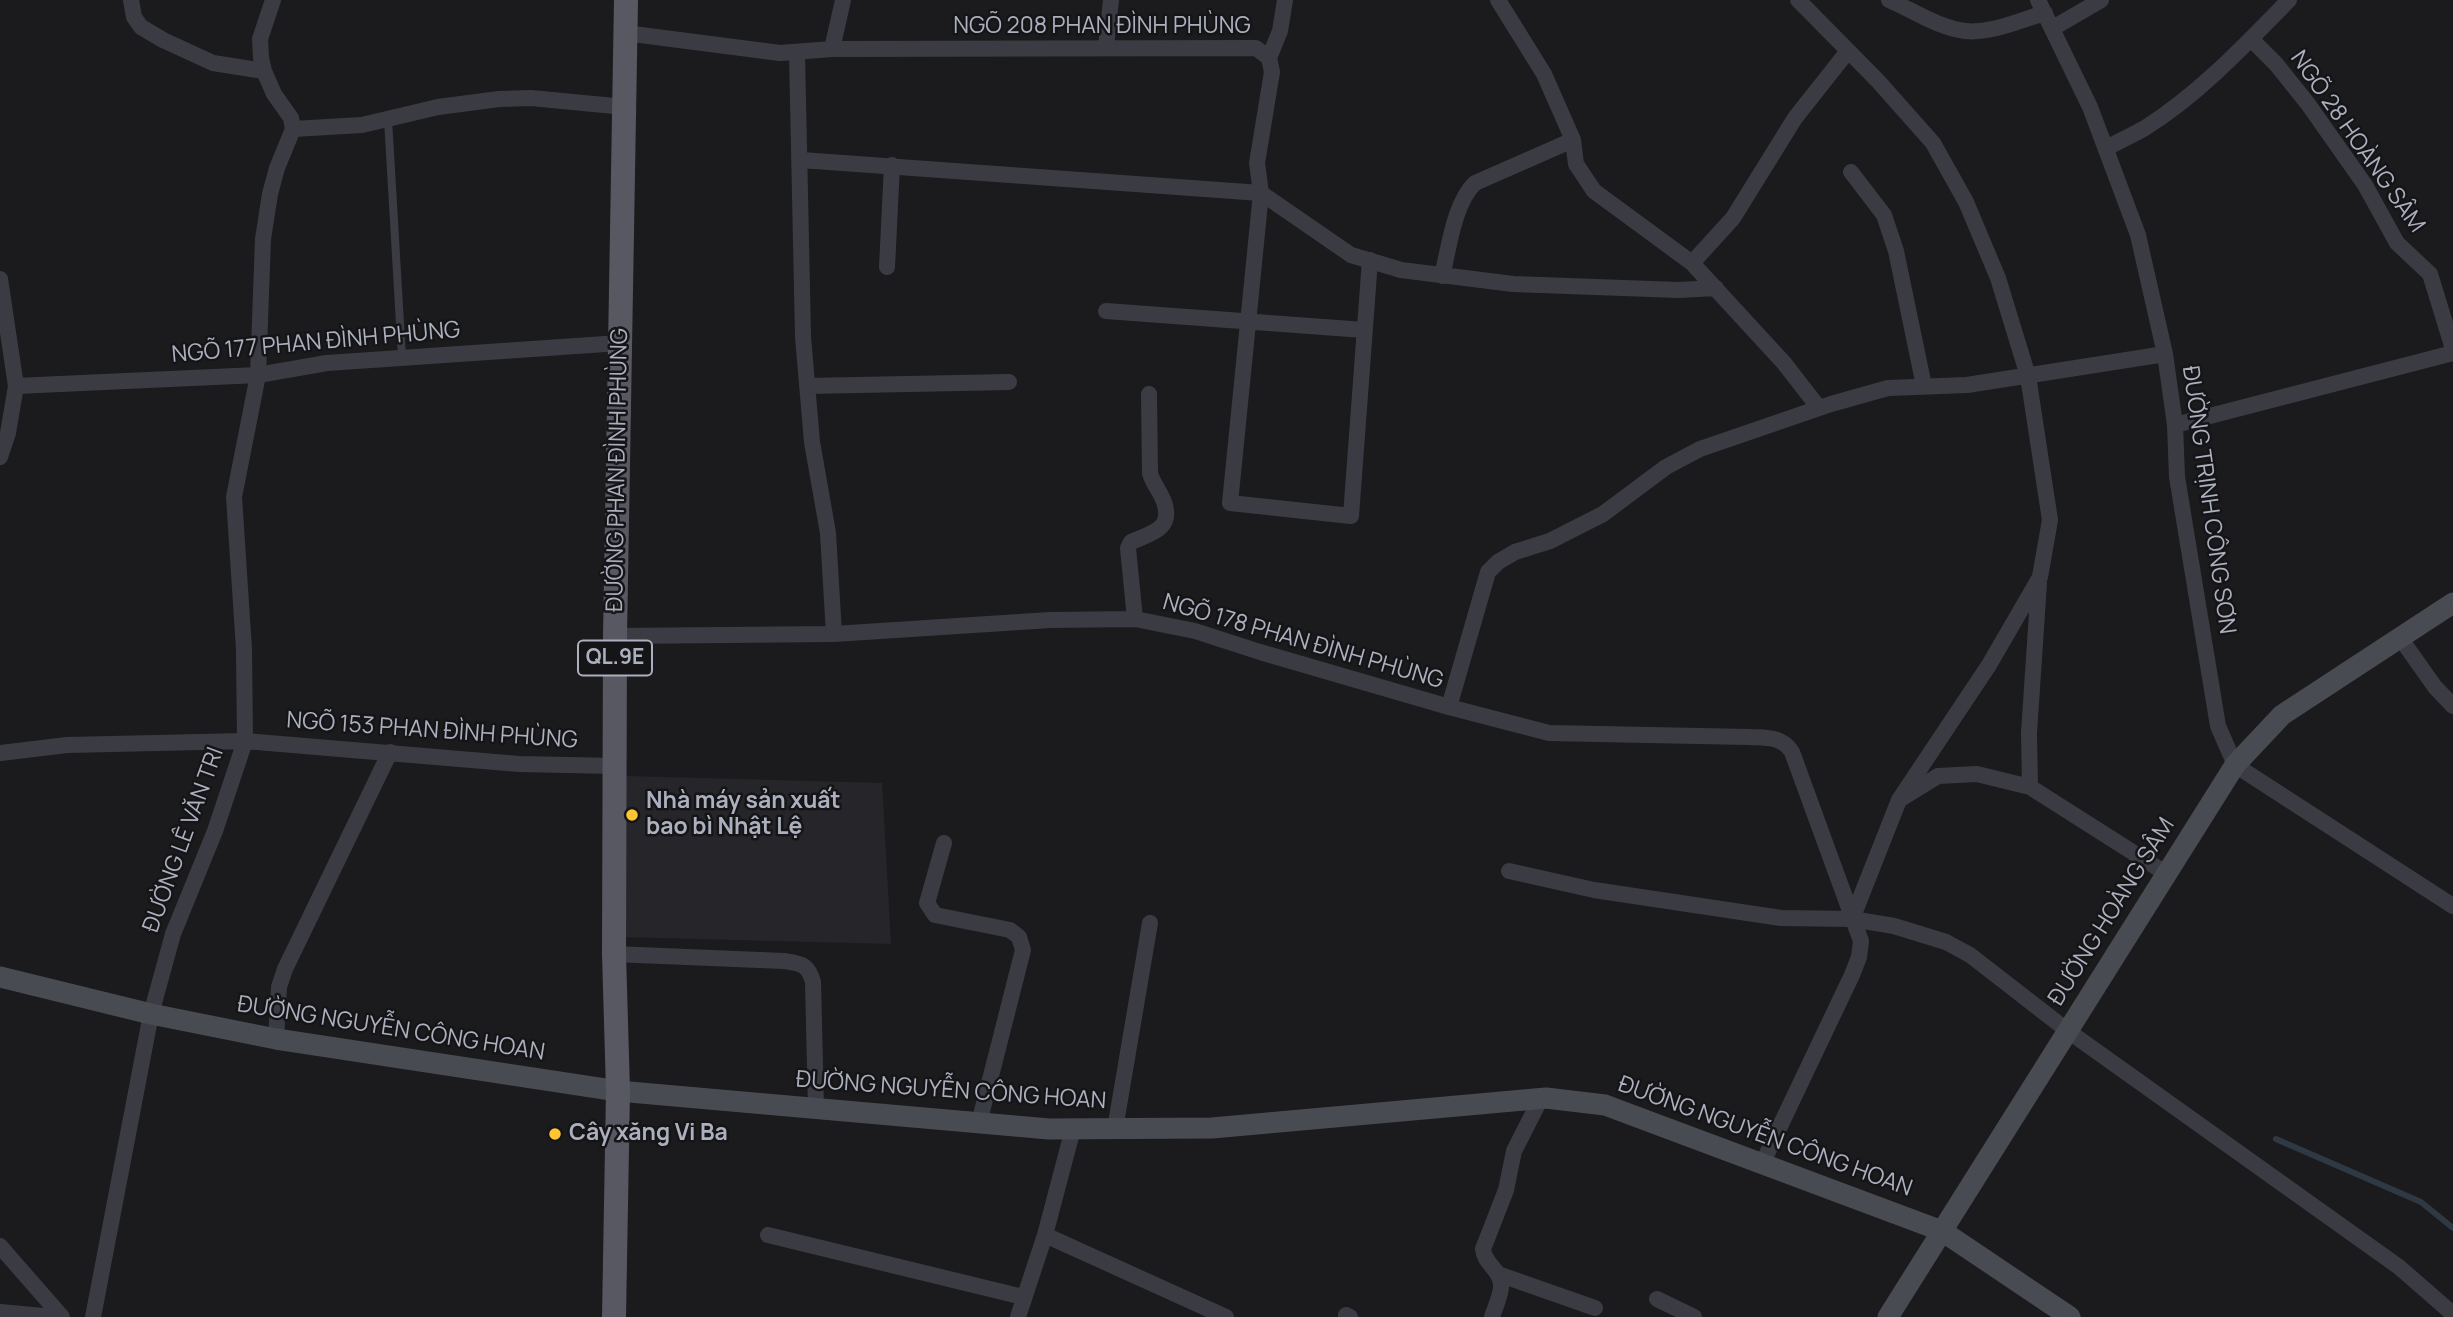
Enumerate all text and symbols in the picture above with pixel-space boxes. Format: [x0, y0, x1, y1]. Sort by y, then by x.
street label: NGÕ 208 PHAN ĐÌNH PHÙNG [953, 13, 1251, 41]
street label: NGÕ 28 HOÀNG SÂM [2284, 46, 2430, 238]
street label: NGÕ 177 PHAN ĐÌNH PHÙNG [171, 317, 461, 369]
street label: ĐƯỜNG PHAN ĐÌNH PHÙNG [602, 328, 634, 612]
street label: ĐƯỜNG TRỊNH CÔNG SƠN [2176, 364, 2240, 636]
street label: NGÕ 178 PHAN ĐÌNH PHÙNG [1159, 589, 1447, 695]
road number: QL.9E [578, 640, 652, 676]
street label: NGÕ 153 PHAN ĐÌNH PHÙNG [285, 707, 579, 755]
street label: ĐƯỜNG LÊ VĂN TRI [138, 744, 230, 936]
place label: Nhà máy sản xuất bao bì Nhật Lệ [646, 788, 840, 842]
marker: Nhà máy sản xuất bao bì Nhật Lệ [624, 807, 640, 823]
street label: ĐƯỜNG HOÀNG SÂM [2043, 813, 2181, 1011]
street label: ĐƯỜNG NGUYỄN CÔNG HOAN [235, 991, 547, 1067]
street label: ĐƯỜNG NGUYỄN CÔNG HOAN [795, 1066, 1107, 1116]
street label: ĐƯỜNG NGUYỄN CÔNG HOAN [1614, 1071, 1916, 1203]
place label: Cây xăng Vi Ba [569, 1120, 728, 1148]
marker: Cây xăng Vi Ba [547, 1126, 563, 1142]

